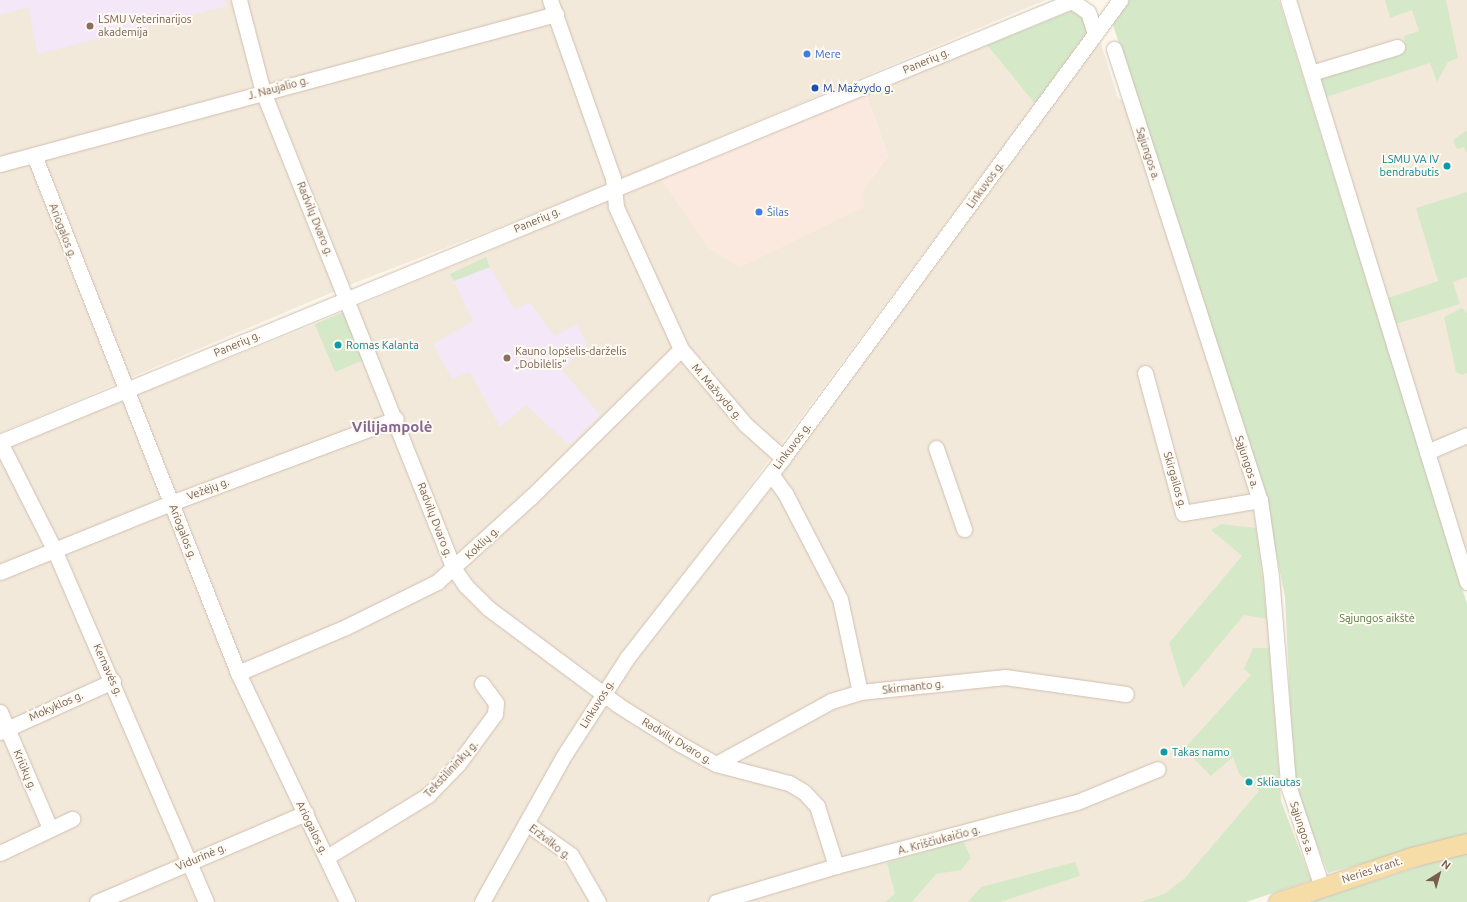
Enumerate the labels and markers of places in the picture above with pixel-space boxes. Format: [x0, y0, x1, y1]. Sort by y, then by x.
place label: LSMU Veterinarijos akademija [98, 13, 192, 39]
marker: LSMU Veterinarijos akademija [85, 21, 95, 31]
place label: Mere [815, 47, 841, 61]
marker: Mere [802, 49, 812, 59]
place label: M. Mažvydo g. [823, 81, 893, 95]
marker: M. Mažvydo g. [810, 83, 820, 93]
place label: LSMU VA IV bendrabutis [1379, 153, 1439, 179]
marker: LSMU VA IV bendrabutis [1442, 161, 1452, 171]
place label: Šilas [767, 205, 789, 219]
marker: Šilas [754, 207, 764, 217]
place label: Romas Kalanta [346, 338, 419, 352]
marker: Romas Kalanta [333, 340, 343, 350]
place label: Kauno lopšelis-darželis „Dobilėlis“ [515, 345, 627, 371]
marker: Kauno lopšelis-darželis „Dobilėlis“ [502, 353, 512, 363]
place label: Takas namo [1172, 745, 1230, 759]
marker: Takas namo [1159, 747, 1169, 757]
place label: Skliautas [1257, 775, 1301, 789]
marker: Skliautas [1244, 777, 1254, 787]

